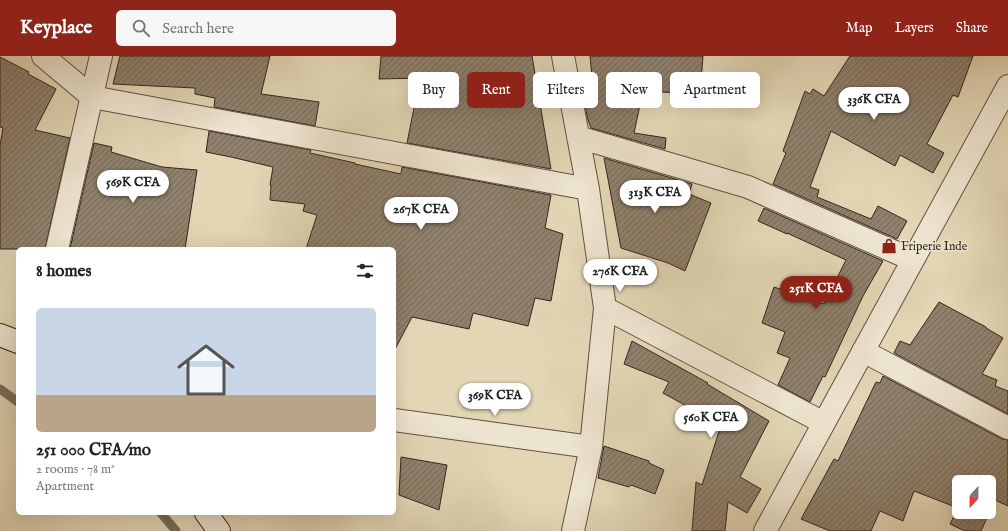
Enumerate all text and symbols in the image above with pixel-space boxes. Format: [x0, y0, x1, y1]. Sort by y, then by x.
search box [116, 10, 396, 46]
text: Keyplace [20, 16, 92, 40]
icon: search [130, 17, 152, 39]
text: Search here [162, 19, 234, 38]
text: Map [846, 19, 873, 37]
text: Layers [895, 19, 934, 37]
text: Share [956, 19, 988, 37]
chip: Buy [408, 72, 459, 108]
chip: Rent [467, 72, 525, 108]
chip: Filters [533, 72, 598, 108]
chip: New [606, 72, 662, 108]
chip: Apartment [670, 72, 760, 108]
pin: 336K CFA [833, 87, 915, 121]
text: 336K CFA [847, 91, 901, 108]
pin: 569K CFA [92, 170, 174, 204]
text: 569K CFA [106, 174, 160, 191]
pin: 313K CFA [614, 180, 696, 214]
text: 313K CFA [629, 184, 681, 201]
pin: 267K CFA [380, 197, 462, 231]
text: 267K CFA [393, 201, 449, 218]
shop icon: Friperie Inde [880, 237, 898, 255]
place label: Friperie Inde [901, 239, 968, 255]
pin: 276K CFA [579, 259, 661, 293]
icon: filters [354, 260, 376, 282]
text: 8 homes [36, 261, 91, 282]
text: 276K CFA [592, 263, 648, 280]
pin: 251K CFA [775, 276, 857, 310]
text: 251K CFA [789, 280, 843, 297]
icon: home [170, 334, 242, 406]
pin: 369K CFA [454, 383, 536, 417]
text: 369K CFA [468, 387, 522, 404]
pin: 560K CFA [670, 405, 752, 439]
text: 560K CFA [684, 409, 738, 426]
text: 251 000 CFA/mo [36, 440, 151, 461]
text: 2 rooms · 78 m² [36, 461, 115, 478]
north arrow [952, 475, 996, 519]
map controls [952, 475, 996, 519]
text: Apartment [36, 478, 94, 495]

